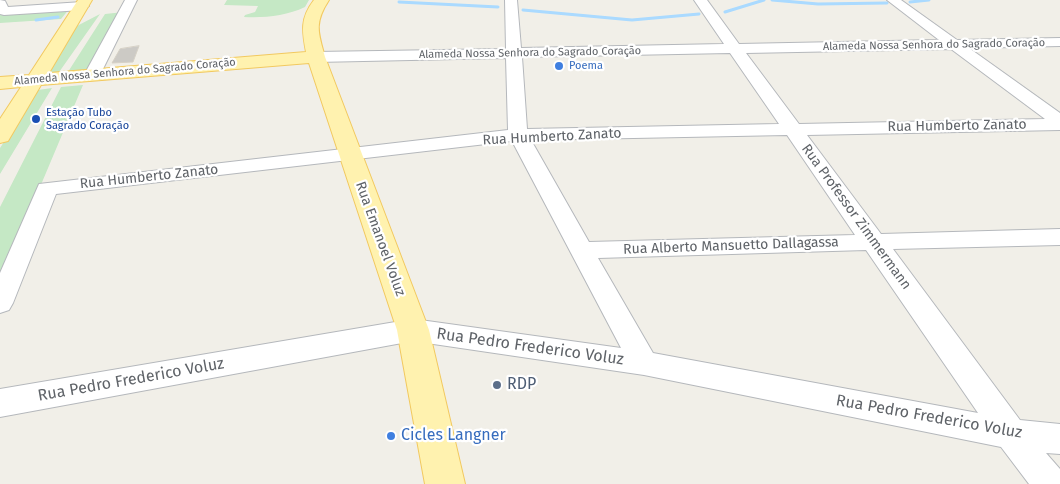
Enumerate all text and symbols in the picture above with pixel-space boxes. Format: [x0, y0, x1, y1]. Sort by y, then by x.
street label: Alameda Nossa Senhora do Sagrado Coração [823, 36, 1045, 54]
street label: Alameda Nossa Senhora do Sagrado Coração [419, 44, 641, 62]
street label: Alameda Nossa Senhora do Sagrado Coração [14, 56, 236, 88]
place label: Poema [569, 59, 603, 73]
marker: Poema [553, 60, 565, 72]
place label: Estação Tubo Sagrado Coração [46, 106, 129, 132]
marker: Estação Tubo Sagrado Coração [30, 113, 42, 125]
street label: Rua Humberto Zanato [887, 116, 1027, 136]
street label: Rua Humberto Zanato [482, 125, 622, 149]
street label: Rua Professor Zimmermann [798, 141, 914, 293]
street label: Rua Humberto Zanato [79, 161, 219, 193]
street label: Rua Emanoel Voluz [351, 179, 409, 299]
street label: Rua Alberto Mansuetto Dallagassa [623, 234, 839, 258]
street label: Rua Pedro Frederico Voluz [435, 324, 625, 370]
street label: Rua Pedro Frederico Voluz [36, 354, 226, 406]
place label: RDP [507, 375, 536, 395]
marker: RDP [491, 379, 503, 391]
street label: Rua Pedro Frederico Voluz [834, 391, 1024, 443]
place label: Cicles Langner [401, 426, 506, 446]
marker: Cicles Langner [385, 430, 397, 442]

